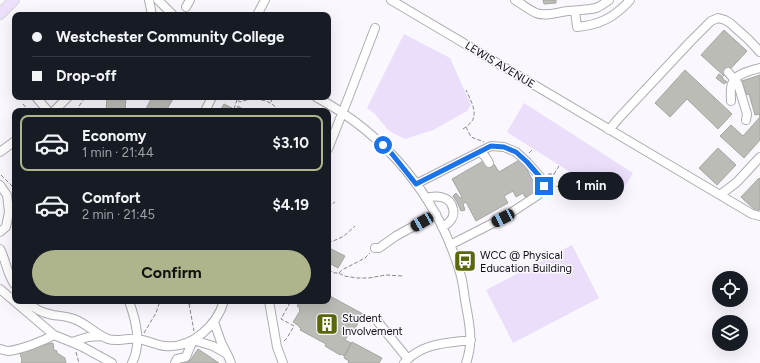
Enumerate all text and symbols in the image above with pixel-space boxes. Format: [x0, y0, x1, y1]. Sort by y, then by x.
text: Westchester Community College [56, 28, 284, 46]
street label: LEWIS AVENUE [463, 39, 537, 91]
text: Drop-off [56, 67, 117, 85]
icon: car [34, 125, 70, 161]
text: Economy [82, 127, 147, 145]
text: $3.10 [273, 134, 309, 152]
route start [374, 136, 392, 154]
text: 1 min · 21:44 [82, 145, 154, 160]
callout: 1 min [558, 172, 624, 200]
route end [535, 177, 553, 195]
text: 1 min [576, 178, 606, 193]
icon: car [34, 187, 70, 223]
text: Comfort [82, 189, 141, 207]
text: $4.19 [272, 196, 309, 214]
text: 2 min · 21:45 [82, 207, 155, 222]
car [490, 207, 516, 229]
car [409, 211, 435, 233]
bus stop icon: WCC @ Physical Education Building [452, 248, 478, 274]
place label: WCC @ Physical Education Building [480, 249, 572, 275]
button: Confirm [32, 250, 311, 296]
map controls [712, 271, 748, 351]
button: locate [712, 271, 748, 307]
building icon: Student Involvement [314, 311, 340, 337]
place label: Student Involvement [342, 312, 403, 338]
button: layers [712, 315, 748, 351]

